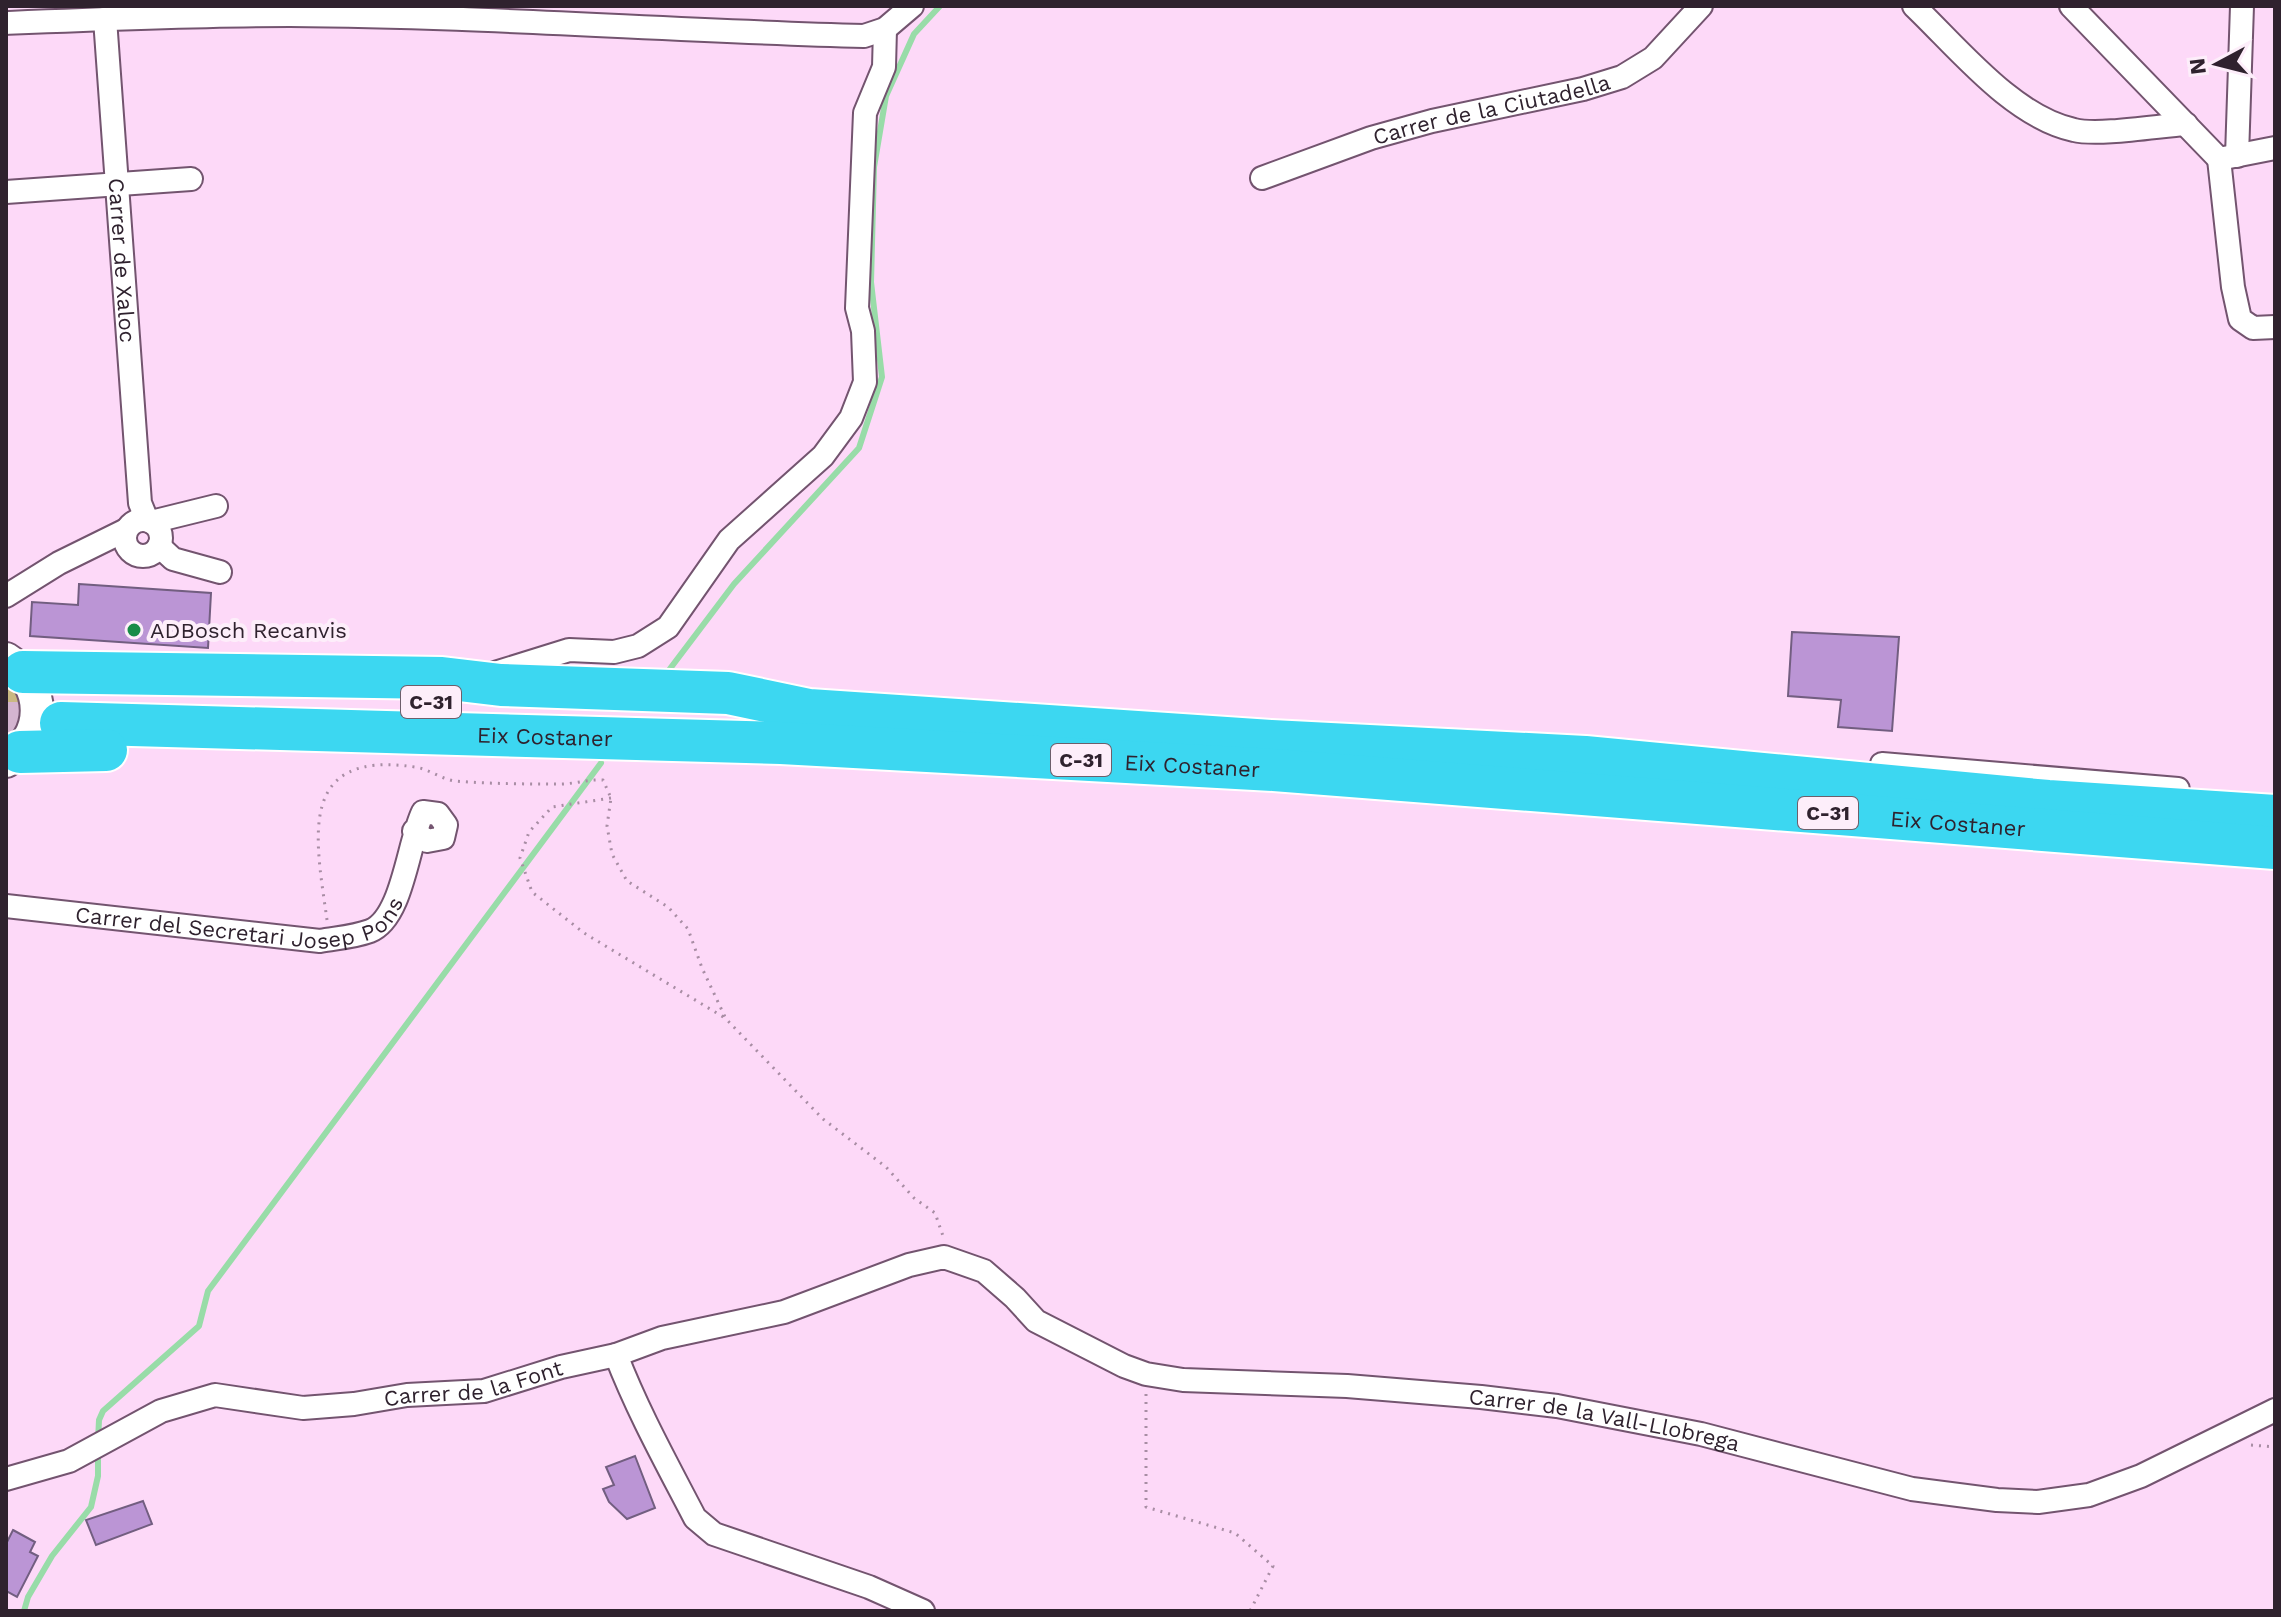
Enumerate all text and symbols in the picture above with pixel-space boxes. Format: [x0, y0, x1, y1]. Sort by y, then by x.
north arrow [2177, 24, 2257, 104]
text: N [2184, 57, 2211, 76]
street label: Carrer de la Ciutadella [1370, 69, 1613, 149]
street label: Carrer de Xaloc [104, 177, 141, 344]
place label: ADBosch Recanvis [150, 618, 347, 643]
marker: ADBosch Recanvis [125, 621, 143, 639]
road number: C-31 [401, 686, 461, 718]
street label: Eix Costaner [477, 722, 613, 751]
road number: C-31 [1051, 744, 1111, 776]
street label: Eix Costaner [1124, 749, 1261, 782]
road number: C-31 [1798, 797, 1858, 829]
street label: Eix Costaner [1889, 806, 2026, 841]
street label: Carrer del Secretari Josep Pons [74, 893, 408, 954]
street label: Carrer de la Font [382, 1355, 566, 1411]
street label: Carrer de la Vall-Llobrega [1468, 1384, 1742, 1456]

